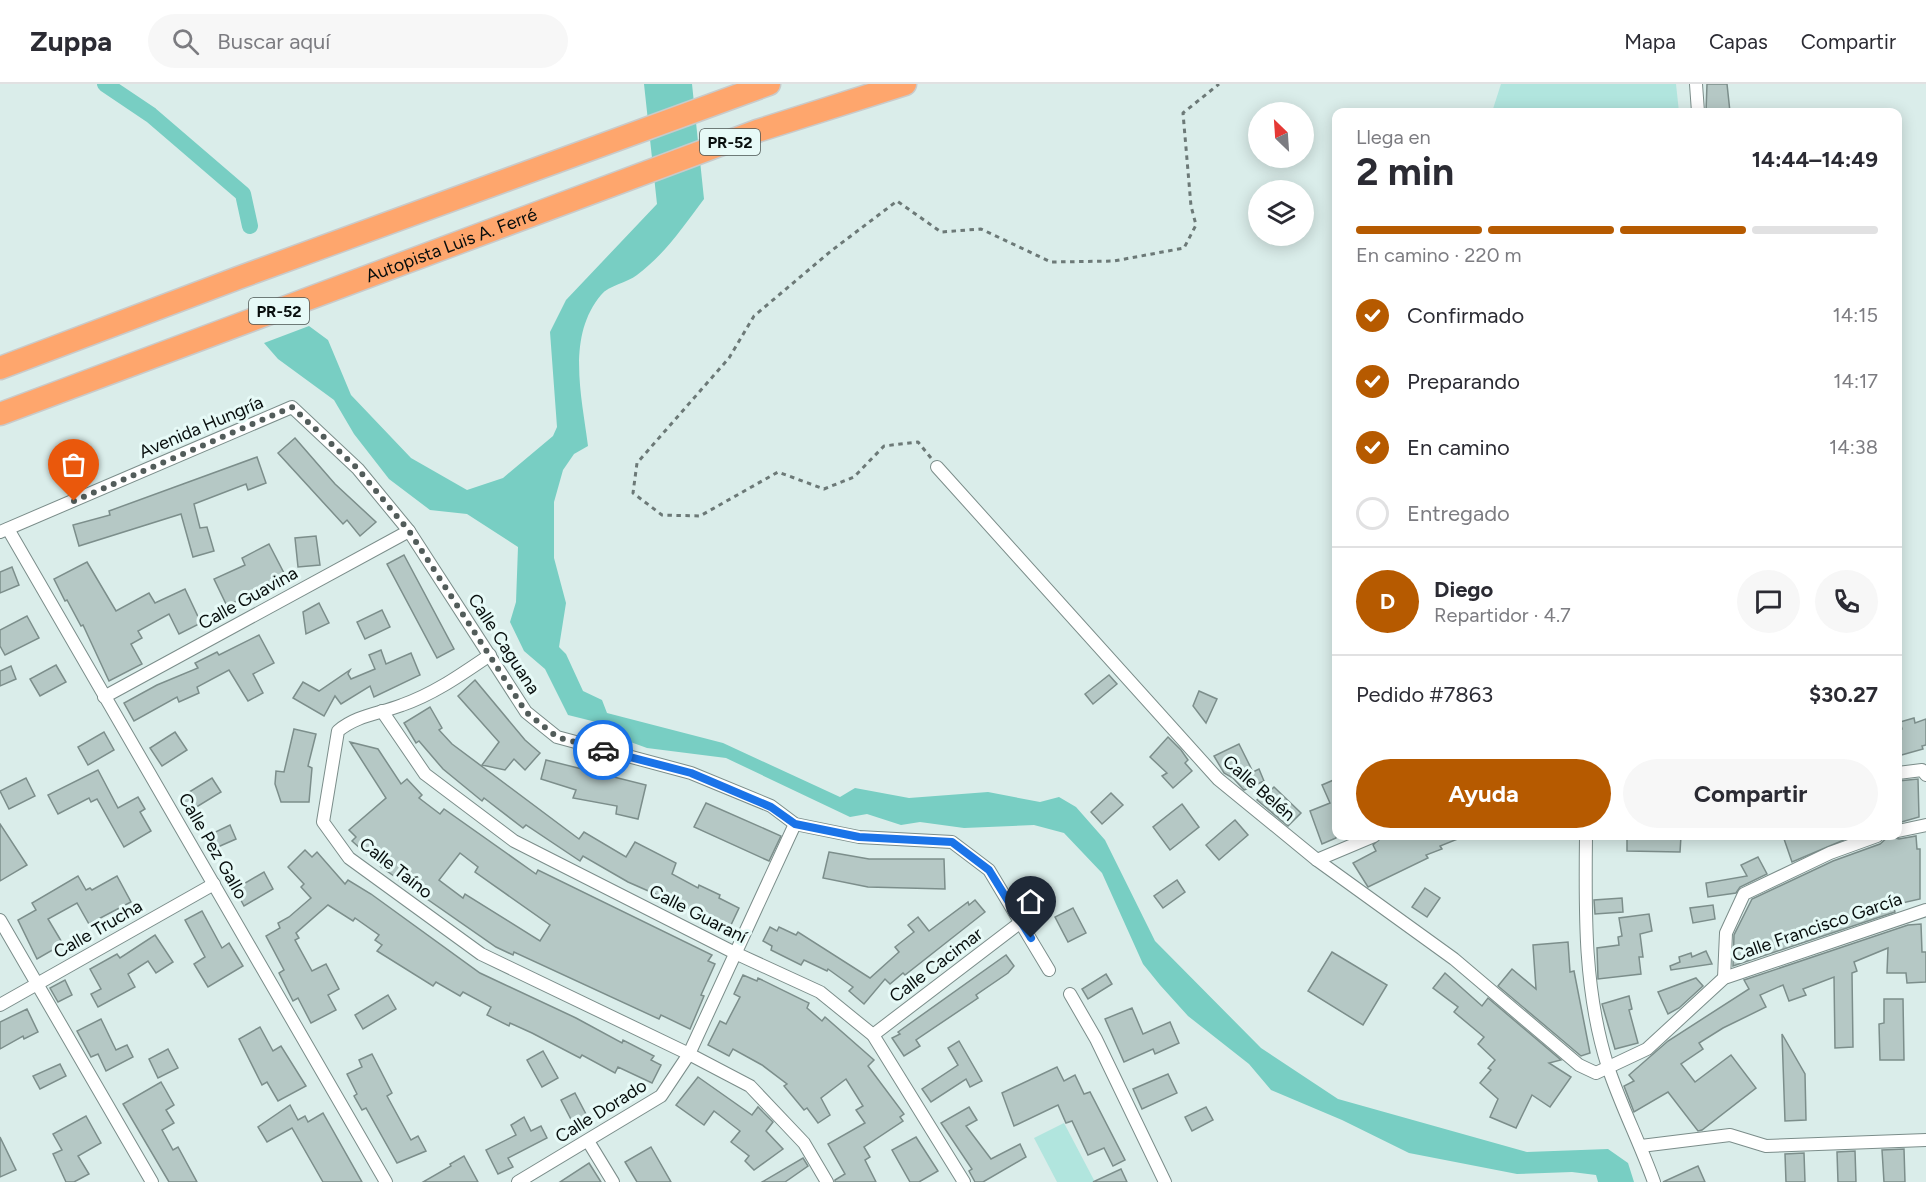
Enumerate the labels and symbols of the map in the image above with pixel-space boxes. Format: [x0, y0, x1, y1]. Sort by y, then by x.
north arrow [1248, 102, 1314, 168]
road number: PR-52 [700, 129, 760, 155]
street label: Autopista Luis A. Ferré [363, 203, 540, 287]
road number: PR-52 [249, 298, 309, 324]
street label: Avenida Hungría [136, 391, 266, 463]
pin [48, 439, 99, 501]
street label: Calle Guavina [195, 562, 301, 634]
street label: Calle Caguana [463, 590, 545, 698]
courier [573, 720, 633, 780]
street label: Calle Belén [1218, 750, 1300, 826]
street label: Calle Pez Gallo [174, 789, 252, 903]
street label: Calle Taíno [355, 833, 437, 903]
pin [1005, 876, 1056, 938]
street label: Calle Guaraní [645, 880, 751, 948]
street label: Calle Francisco García [1729, 888, 1905, 966]
street label: Calle Trucha [50, 895, 146, 963]
street label: Calle Cacimar [885, 923, 987, 1007]
street label: Calle Dorado [551, 1074, 651, 1148]

